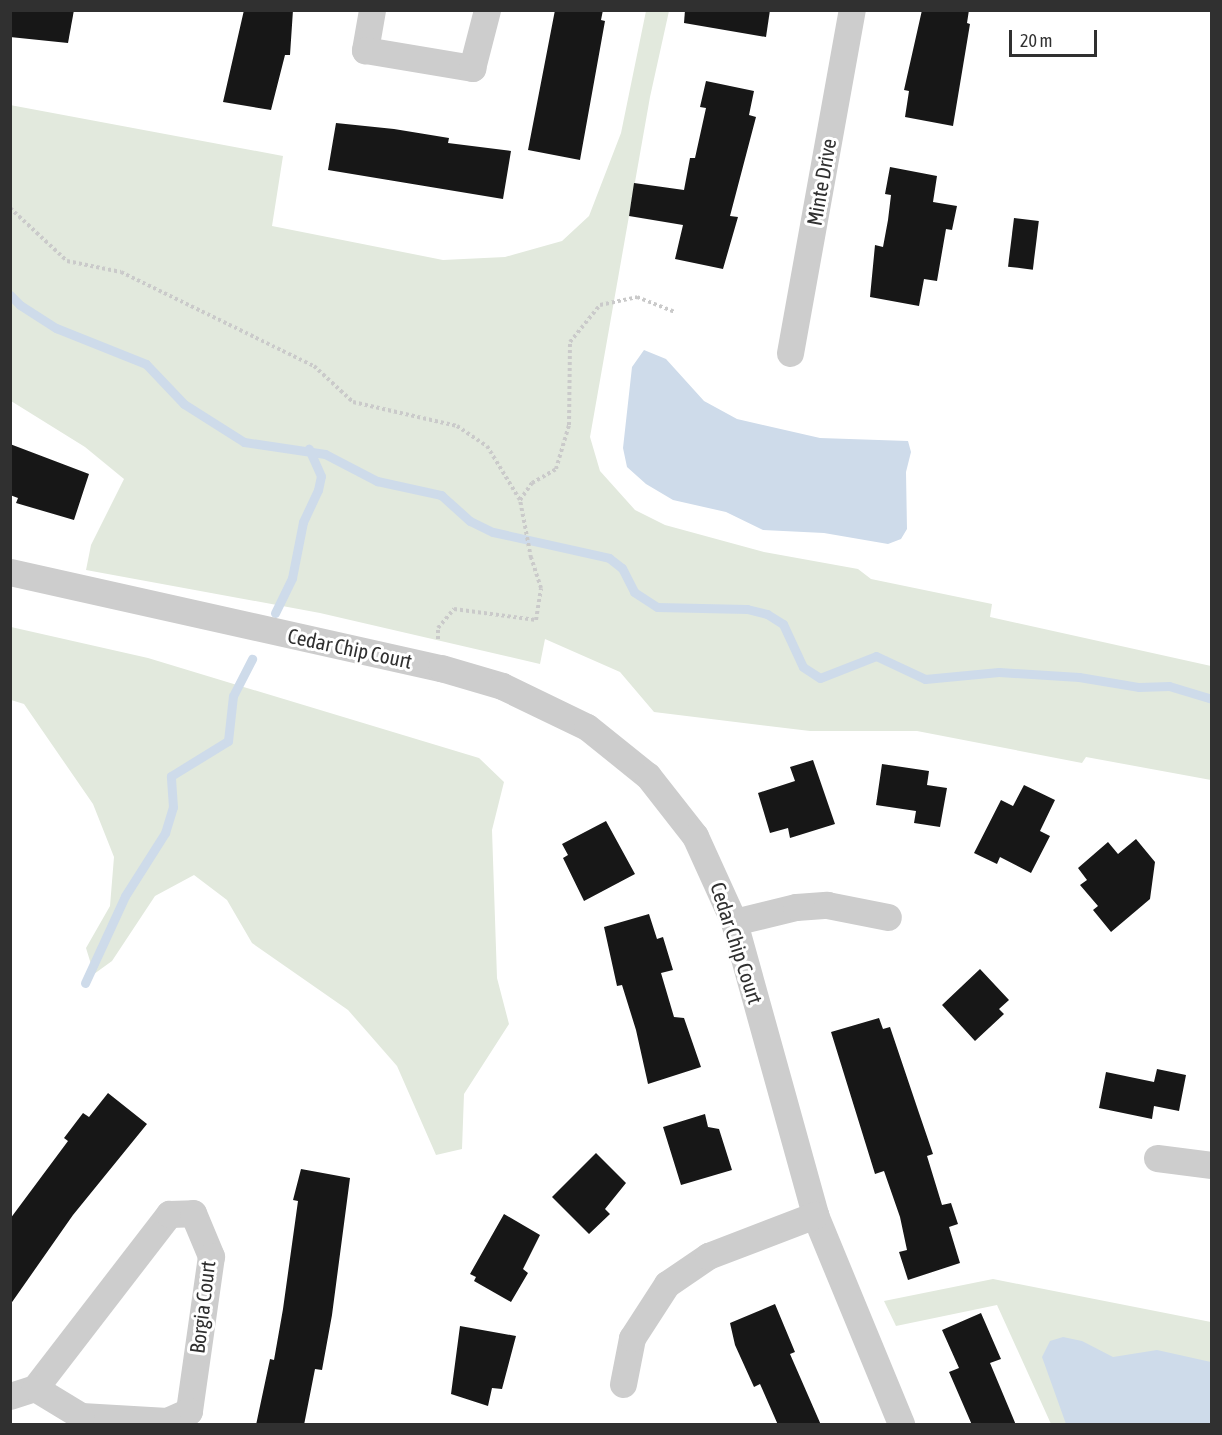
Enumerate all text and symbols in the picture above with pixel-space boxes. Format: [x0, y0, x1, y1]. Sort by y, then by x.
scale bar [1012, 18, 1100, 56]
text: 20 m [1020, 30, 1052, 51]
street label: Minte Drive [801, 136, 841, 228]
street label: Cedar Chip Court [286, 623, 414, 673]
street label: Cedar Chip Court [705, 879, 769, 1007]
street label: Borgia Court [184, 1259, 220, 1355]

